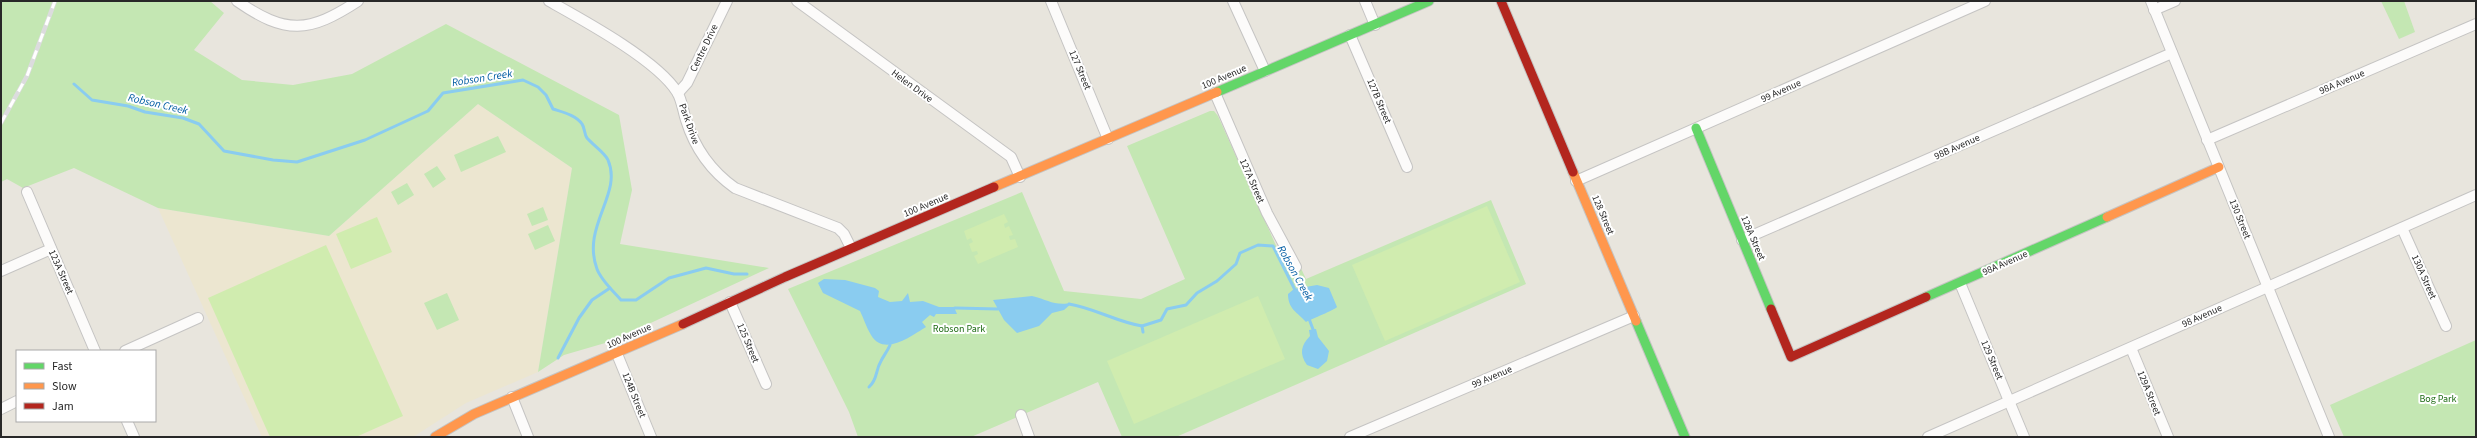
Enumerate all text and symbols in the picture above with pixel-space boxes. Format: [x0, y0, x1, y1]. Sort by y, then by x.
street label: Centre Drive [686, 22, 722, 74]
street label: 127 Street [1065, 48, 1095, 93]
street label: 100 Avenue [1199, 61, 1249, 93]
water label: Robson Creek [451, 66, 514, 90]
street label: Helen Drive [888, 66, 936, 106]
street label: 98A Avenue [2317, 66, 2367, 98]
street label: 127B Street [1363, 76, 1395, 126]
street label: 99 Avenue [1759, 76, 1803, 106]
water label: Robson Creek [127, 90, 190, 118]
street label: Park Drive [675, 102, 703, 146]
street label: 98B Avenue [1932, 131, 1982, 163]
street label: 127A Street [1236, 156, 1268, 206]
street label: 100 Avenue [901, 189, 951, 221]
street label: 128 Street [1588, 193, 1618, 238]
street label: 130 Street [2226, 197, 2255, 242]
street label: 128A Street [1737, 213, 1769, 263]
water label: Robson Creek [1274, 243, 1317, 304]
street label: 123A Street [45, 247, 77, 297]
street label: 98A Avenue [1980, 247, 2030, 279]
street label: 130A Street [2408, 252, 2440, 302]
street label: 98 Avenue [2180, 301, 2224, 331]
street label: 100 Avenue [604, 320, 654, 352]
street label: 125 Street [733, 321, 763, 366]
park label: Robson Park [933, 322, 985, 336]
street label: 129 Street [1977, 338, 2007, 383]
legend [16, 350, 156, 422]
text: Fast [52, 358, 72, 375]
street label: 99 Avenue [1470, 362, 1514, 392]
street label: 129A Street [2134, 368, 2165, 418]
street label: 124B Street [619, 370, 650, 420]
text: Slow [52, 378, 77, 395]
park label: Bog Park [2419, 392, 2457, 406]
text: Jam [52, 398, 74, 415]

